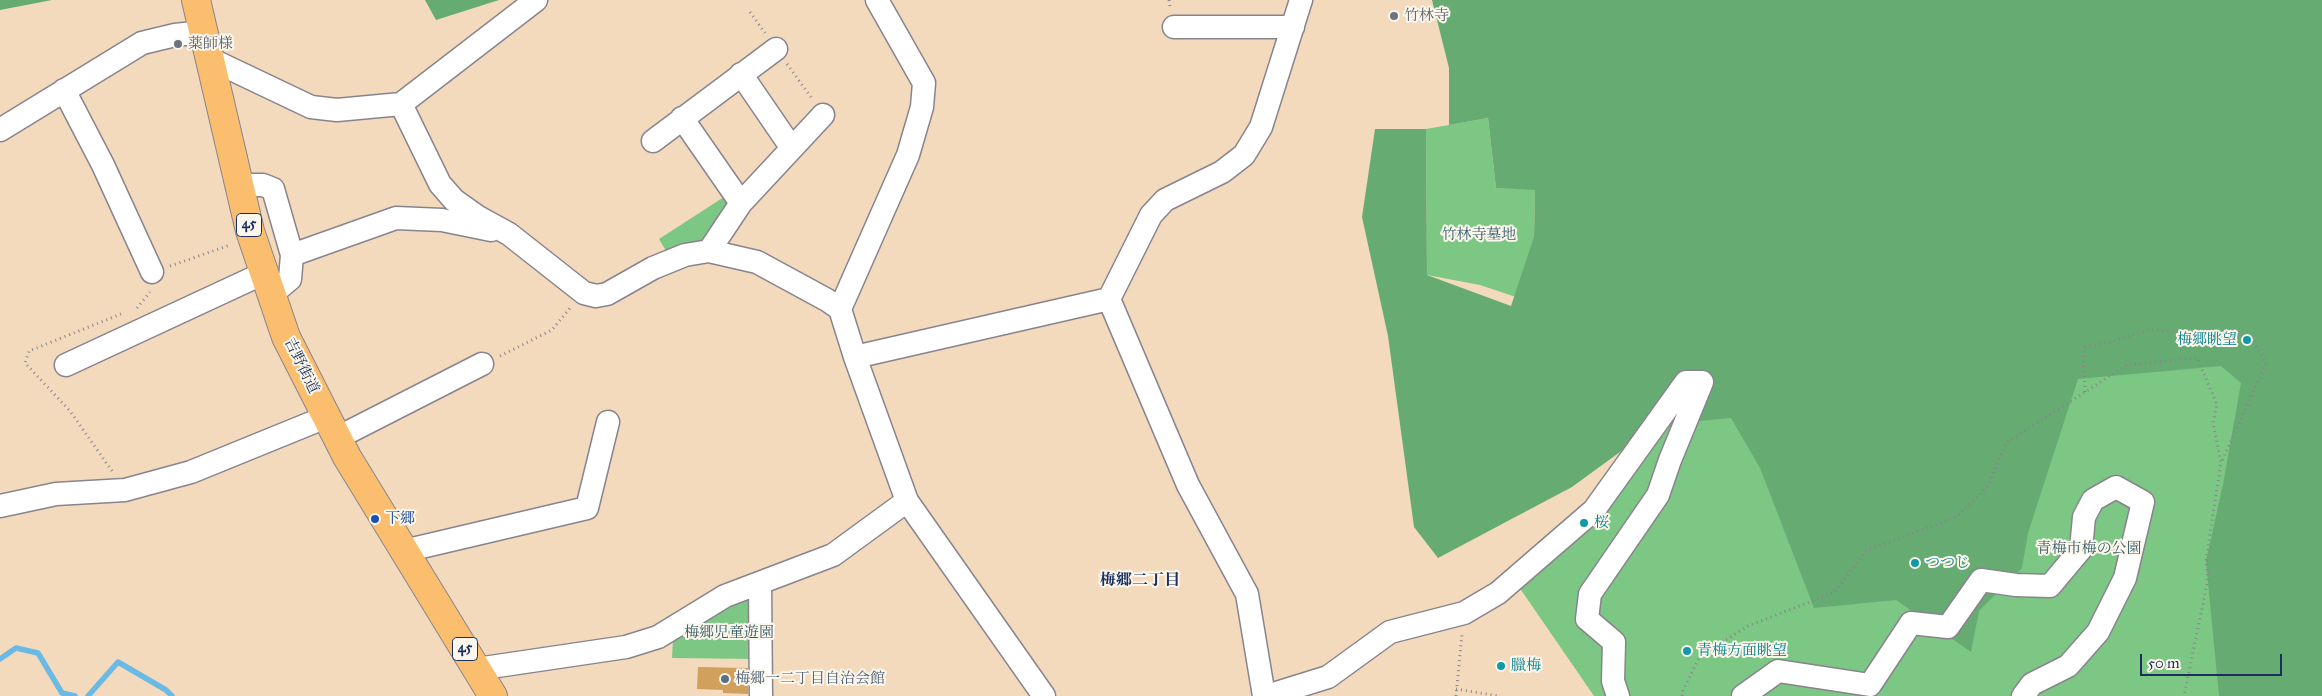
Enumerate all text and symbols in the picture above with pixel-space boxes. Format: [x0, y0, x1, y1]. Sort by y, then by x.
place label: 竹林寺 [1404, 7, 1449, 25]
marker: 竹林寺 [1388, 10, 1400, 22]
place label: 薬師様 [188, 35, 233, 53]
marker: 薬師様 [172, 38, 184, 50]
road number: 45 [236, 214, 262, 236]
park label: 竹林寺墓地 [1442, 226, 1516, 244]
place label: 梅郷眺望 [2177, 331, 2237, 349]
marker: 梅郷眺望 [2241, 334, 2253, 346]
street label: 吉野街道 [280, 335, 322, 397]
place label: 下郷 [385, 510, 415, 528]
marker: 下郷 [369, 513, 381, 525]
place label: 桜 [1594, 514, 1609, 532]
marker: 桜 [1578, 517, 1590, 529]
park label: 青梅市梅の公園 [2037, 540, 2141, 558]
place label: つつじ [1925, 554, 1970, 572]
marker: つつじ [1909, 557, 1921, 569]
district label: 梅郷二丁目 [1100, 571, 1180, 591]
park label: 梅郷児童遊園 [684, 624, 774, 642]
road number: 45 [452, 638, 478, 661]
place label: 青梅方面眺望 [1697, 642, 1787, 660]
scale bar [2142, 644, 2284, 676]
marker: 青梅方面眺望 [1681, 645, 1693, 657]
text: 50 m [2148, 654, 2180, 672]
place label: 臘梅 [1511, 657, 1541, 675]
marker: 臘梅 [1495, 660, 1507, 672]
place label: 梅郷一二丁目自治会館 [735, 670, 885, 688]
marker: 梅郷一二丁目自治会館 [719, 673, 731, 685]

